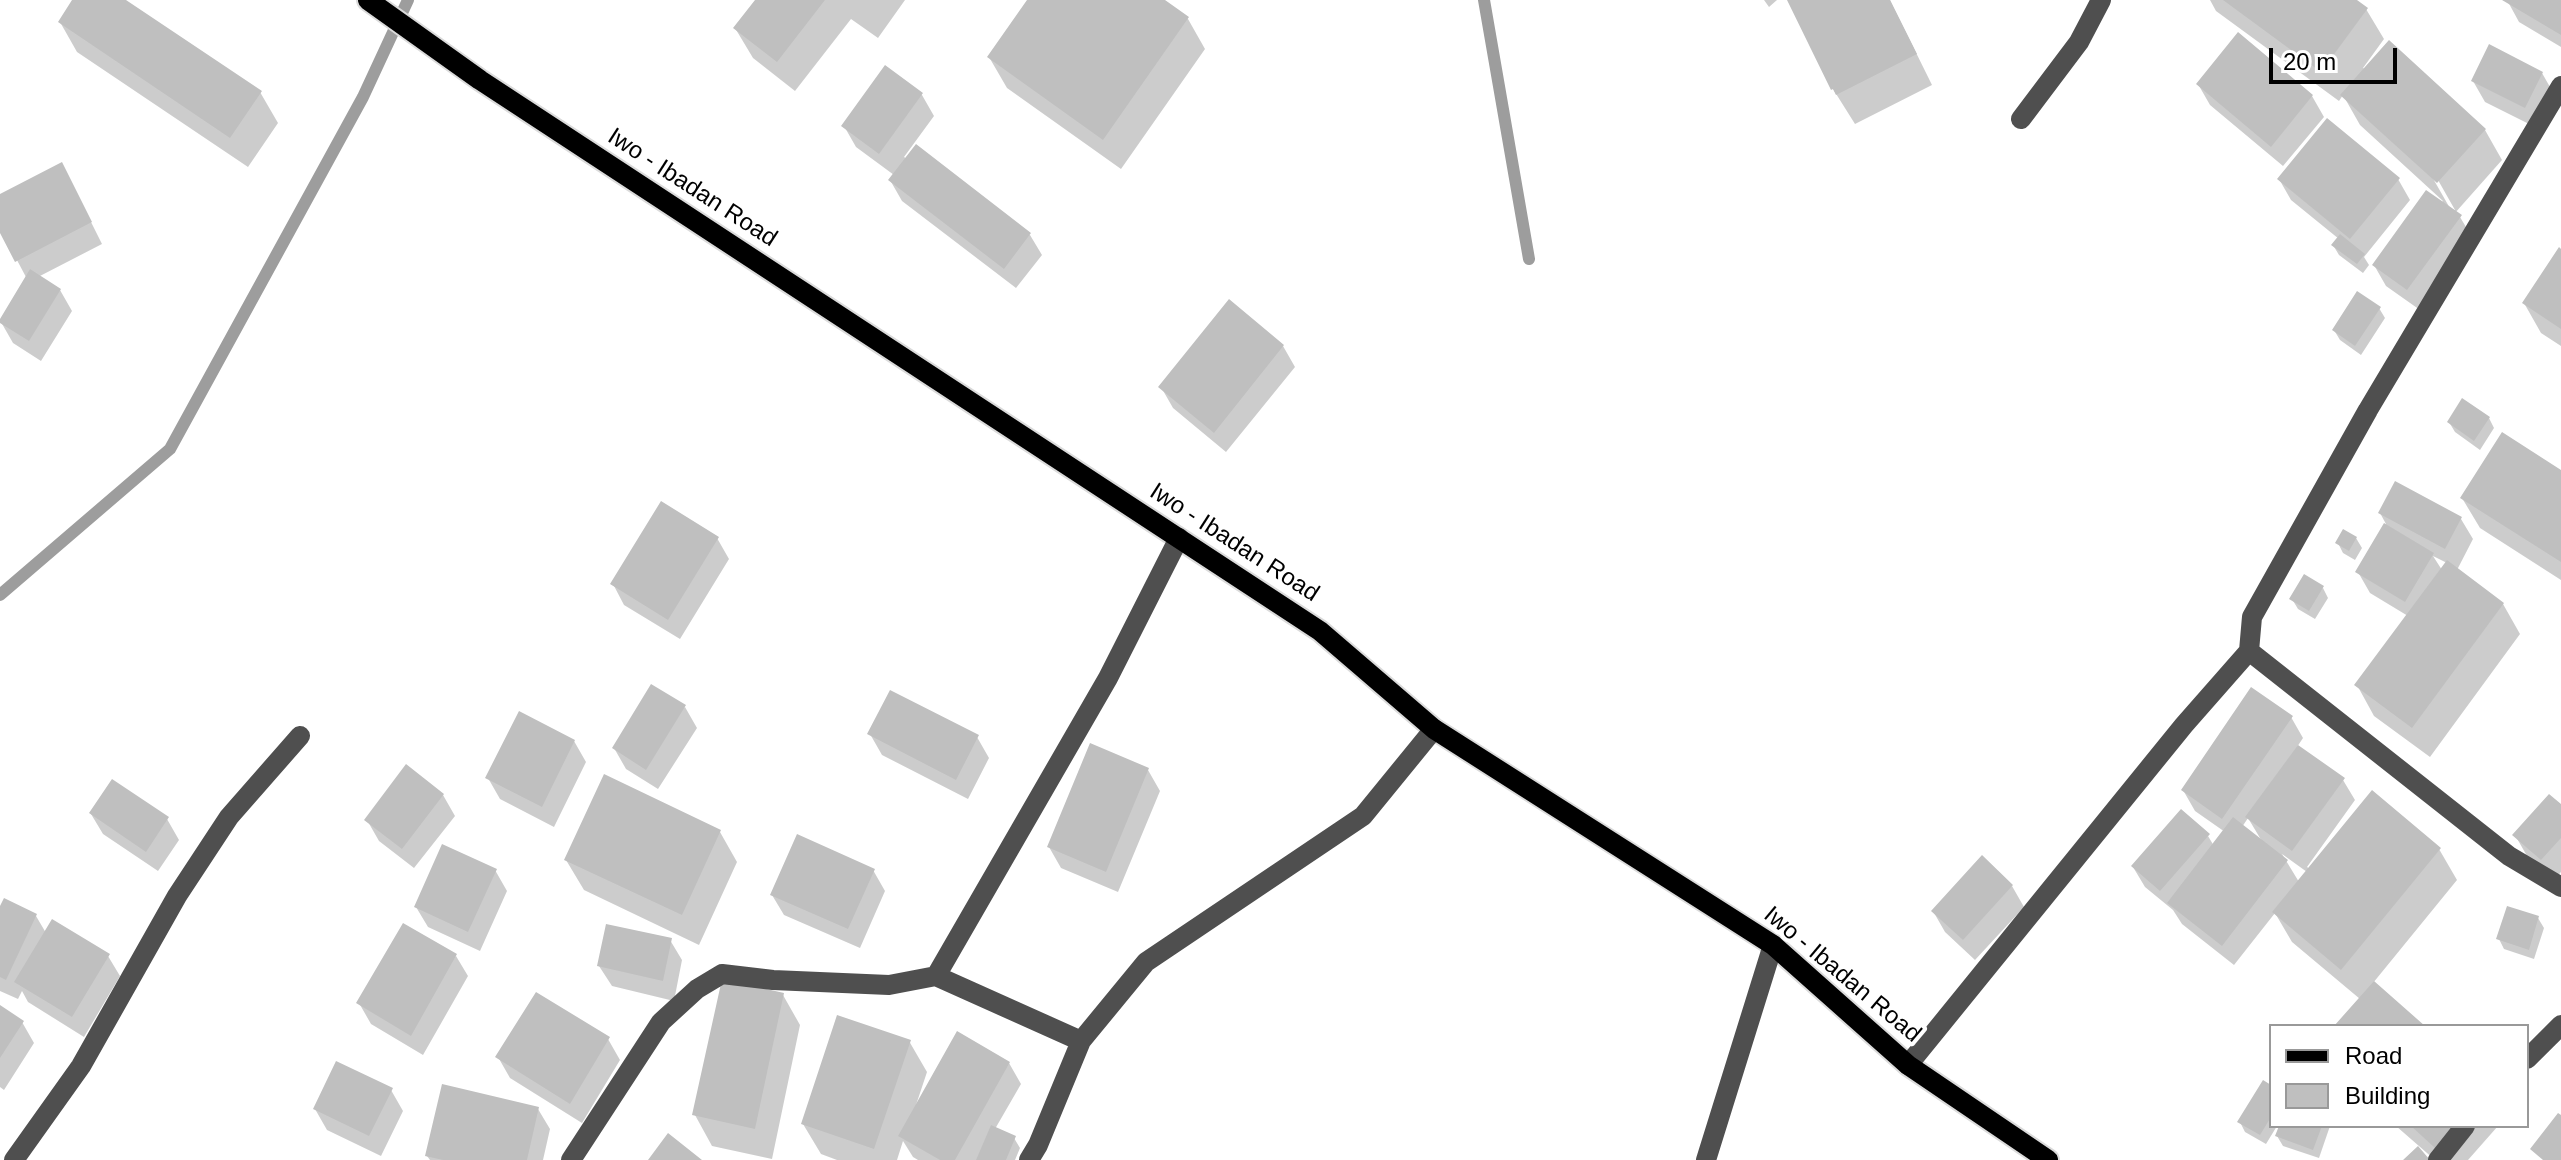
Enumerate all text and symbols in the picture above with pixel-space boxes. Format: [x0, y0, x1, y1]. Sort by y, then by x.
scale bar [2273, 32, 2401, 82]
text: 20 m [2283, 48, 2336, 75]
street label: Iwo - Ibadan Road [602, 123, 782, 253]
street label: Iwo - Ibadan Road [1144, 478, 1324, 608]
street label: Iwo - Ibadan Road [1758, 901, 1926, 1049]
legend [2269, 1024, 2529, 1128]
text: Road [2345, 1042, 2402, 1069]
text: Building [2345, 1082, 2430, 1109]

